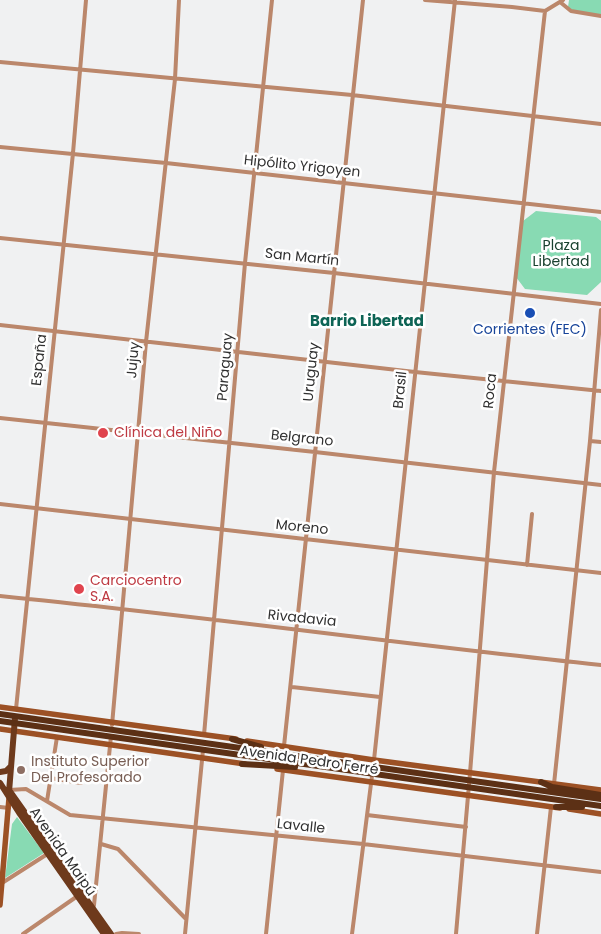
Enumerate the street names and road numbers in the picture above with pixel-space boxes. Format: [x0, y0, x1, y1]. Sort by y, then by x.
street label: Hipólito Yrigoyen [243, 153, 361, 181]
street label: San Martín [264, 246, 340, 270]
street label: Paraguay [215, 332, 237, 402]
street label: España [29, 333, 51, 387]
street label: Jujuy [124, 341, 144, 379]
street label: Uruguay [301, 342, 323, 402]
street label: Brasil [391, 370, 411, 410]
street label: Roca [481, 373, 501, 409]
street label: Belgrano [270, 427, 334, 451]
street label: Moreno [275, 517, 329, 539]
street label: Rivadavia [267, 607, 337, 631]
street label: Avenida Pedro Ferré [238, 743, 380, 779]
street label: Avenida Maipú [25, 804, 99, 900]
street label: Lavalle [276, 816, 326, 838]

